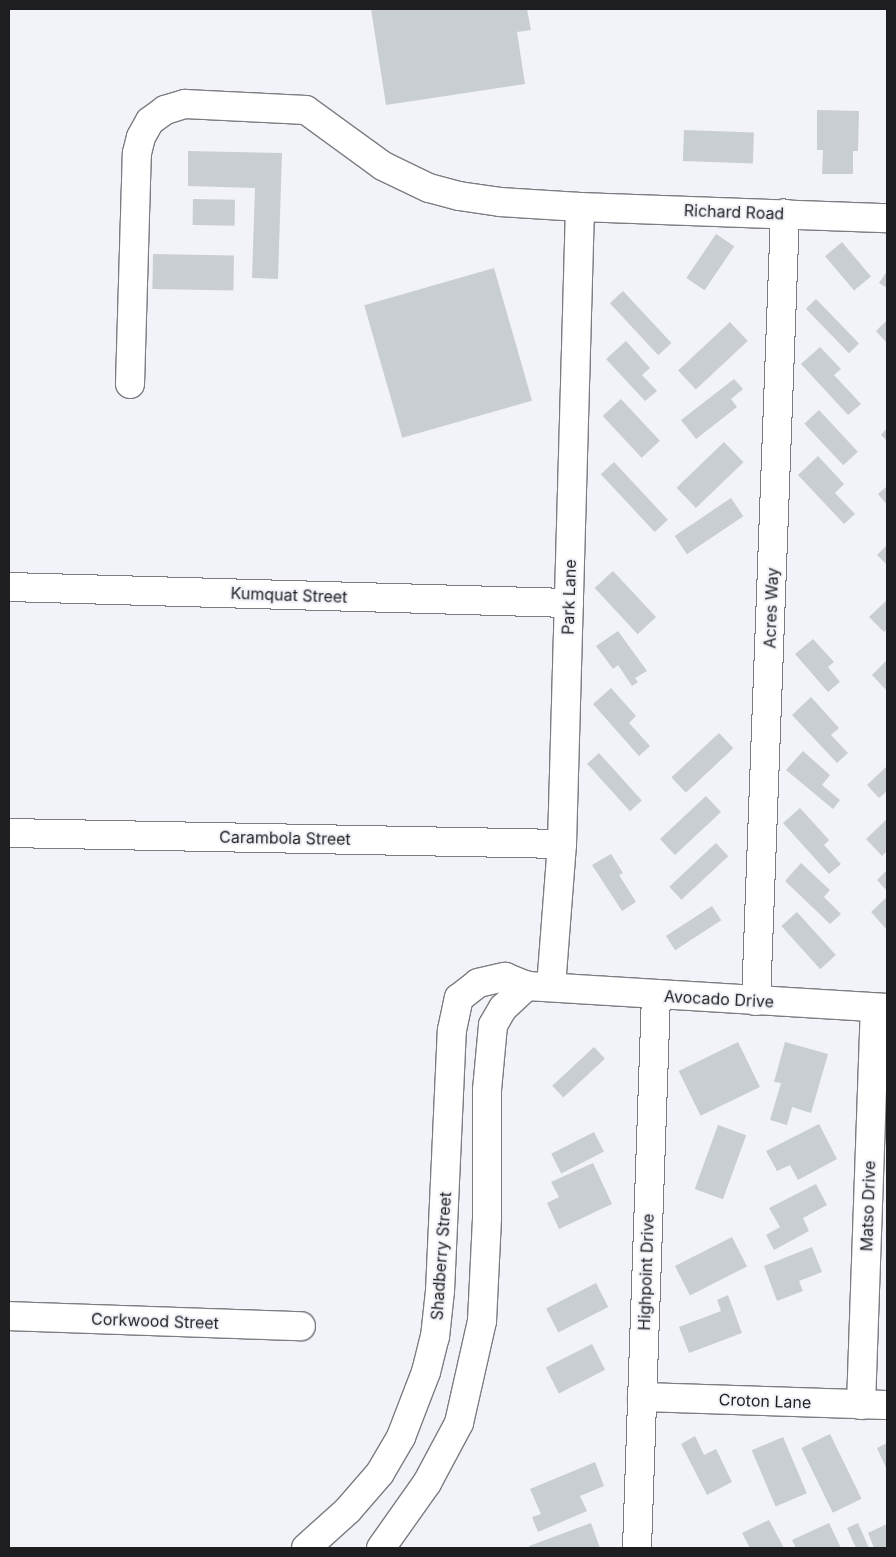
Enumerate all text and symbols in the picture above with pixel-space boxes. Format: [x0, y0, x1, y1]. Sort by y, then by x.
street label: Richard Road [683, 201, 785, 223]
street label: Park Lane [558, 559, 580, 635]
street label: Acres Way [760, 567, 782, 649]
street label: Kumquat Street [230, 583, 348, 607]
street label: Carambola Street [219, 827, 351, 849]
street label: Avocado Drive [664, 987, 774, 1011]
street label: Matso Drive [857, 1160, 879, 1252]
street label: Shadberry Street [427, 1191, 455, 1321]
street label: Highpoint Drive [634, 1213, 658, 1331]
street label: Corkwood Street [91, 1309, 219, 1333]
street label: Croton Lane [718, 1390, 812, 1412]

